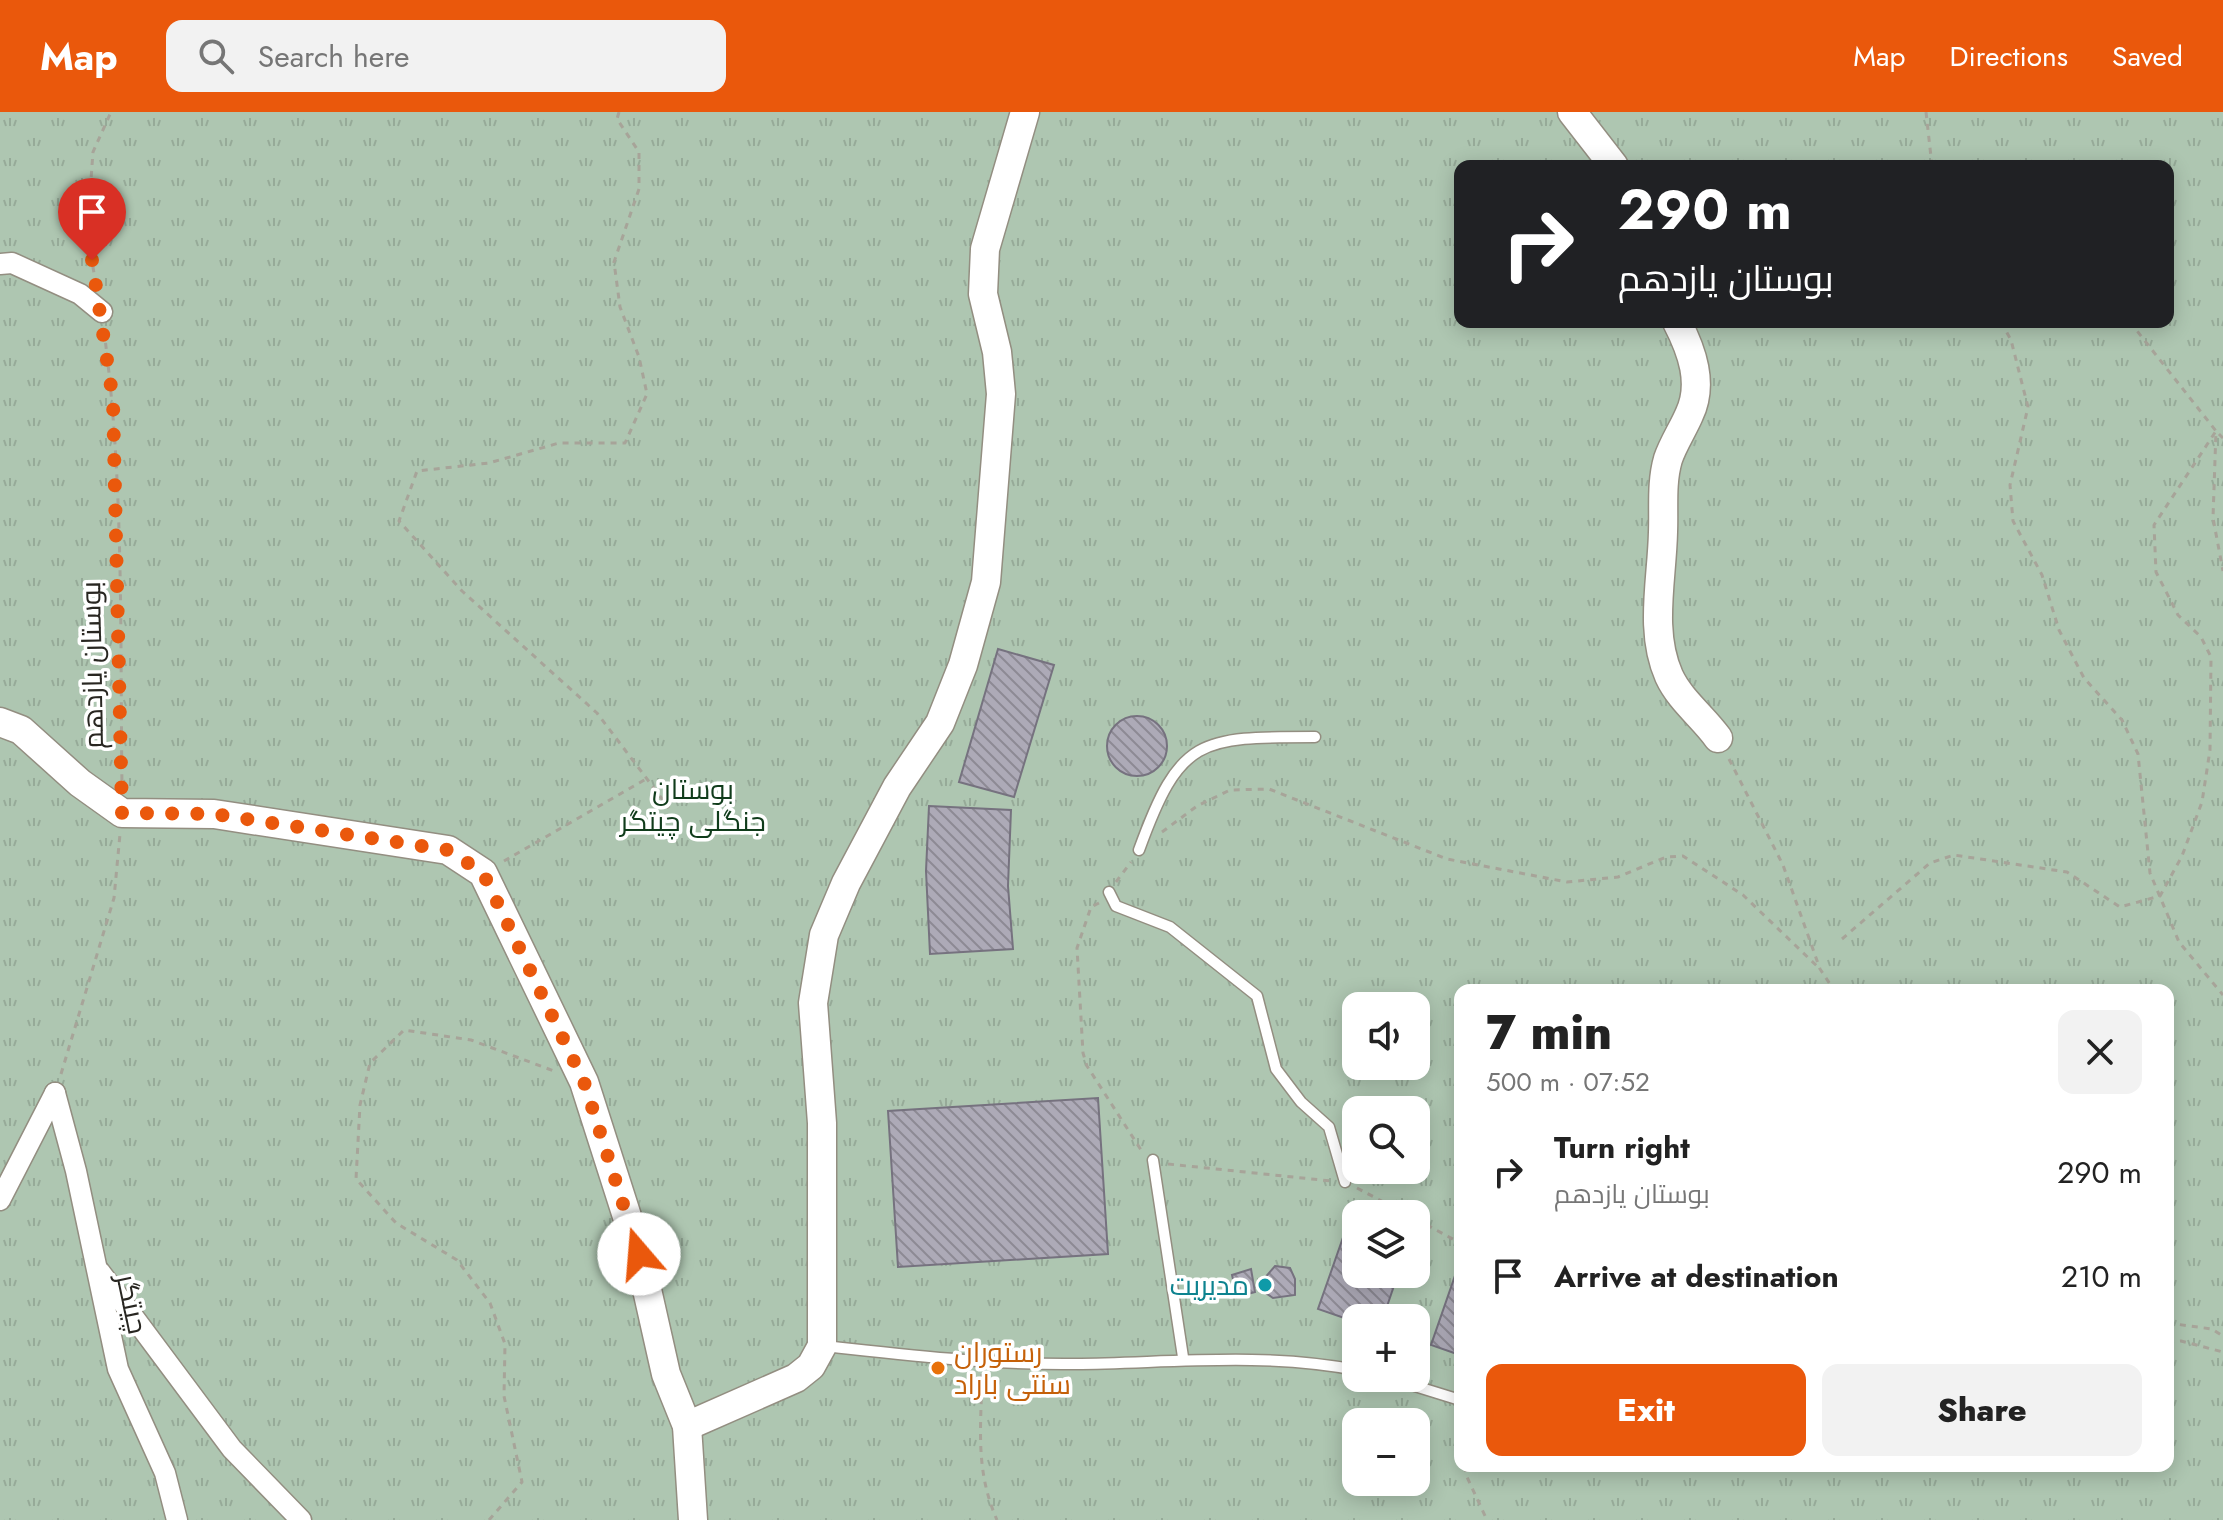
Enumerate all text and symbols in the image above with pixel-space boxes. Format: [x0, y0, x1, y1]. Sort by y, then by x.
search box [166, 20, 726, 92]
text: Map [40, 29, 118, 84]
icon: search [194, 34, 238, 78]
text: Search here [258, 35, 410, 78]
text: Map [1853, 36, 1905, 77]
text: Directions [1949, 36, 2068, 77]
text: Saved [2112, 36, 2183, 77]
text: 290 m [1618, 169, 1792, 250]
pin [58, 178, 126, 260]
icon: arrive [70, 190, 114, 234]
icon: right [1486, 192, 1590, 296]
text: بوستان یازدهم [1618, 252, 1834, 304]
street label: بوستان یازدهم [70, 581, 114, 749]
park label: بوستان جنگلی چیتگر [618, 769, 766, 842]
map controls [1342, 992, 1430, 1496]
button: sound [1342, 992, 1430, 1080]
text: 7 min [1486, 998, 1612, 1067]
button: close [2058, 1010, 2142, 1094]
text: 500 m · 07:52 [1486, 1063, 1650, 1101]
button: search [1342, 1096, 1430, 1184]
text: Turn right [1554, 1126, 1690, 1169]
icon: right [1486, 1150, 1530, 1194]
text: 290 m [2057, 1151, 2142, 1194]
text: بوستان یازدهم [1554, 1175, 1710, 1213]
button: layers [1342, 1200, 1430, 1288]
position arrow [597, 1212, 681, 1296]
icon: arrive [1486, 1254, 1530, 1298]
text: Arrive at destination [1554, 1255, 1839, 1298]
text: 210 m [2061, 1255, 2142, 1298]
place label: مدیریت [1170, 1265, 1249, 1306]
street label: چیتگر [105, 1268, 158, 1338]
marker: مدیریت [1256, 1276, 1274, 1294]
button: + [1342, 1304, 1430, 1392]
place label: رستوران سنتی باراد [954, 1332, 1071, 1405]
marker: رستوران سنتی باراد [929, 1359, 947, 1377]
button: Exit [1486, 1364, 1806, 1456]
button: Share [1822, 1364, 2142, 1456]
button: − [1342, 1408, 1430, 1496]

